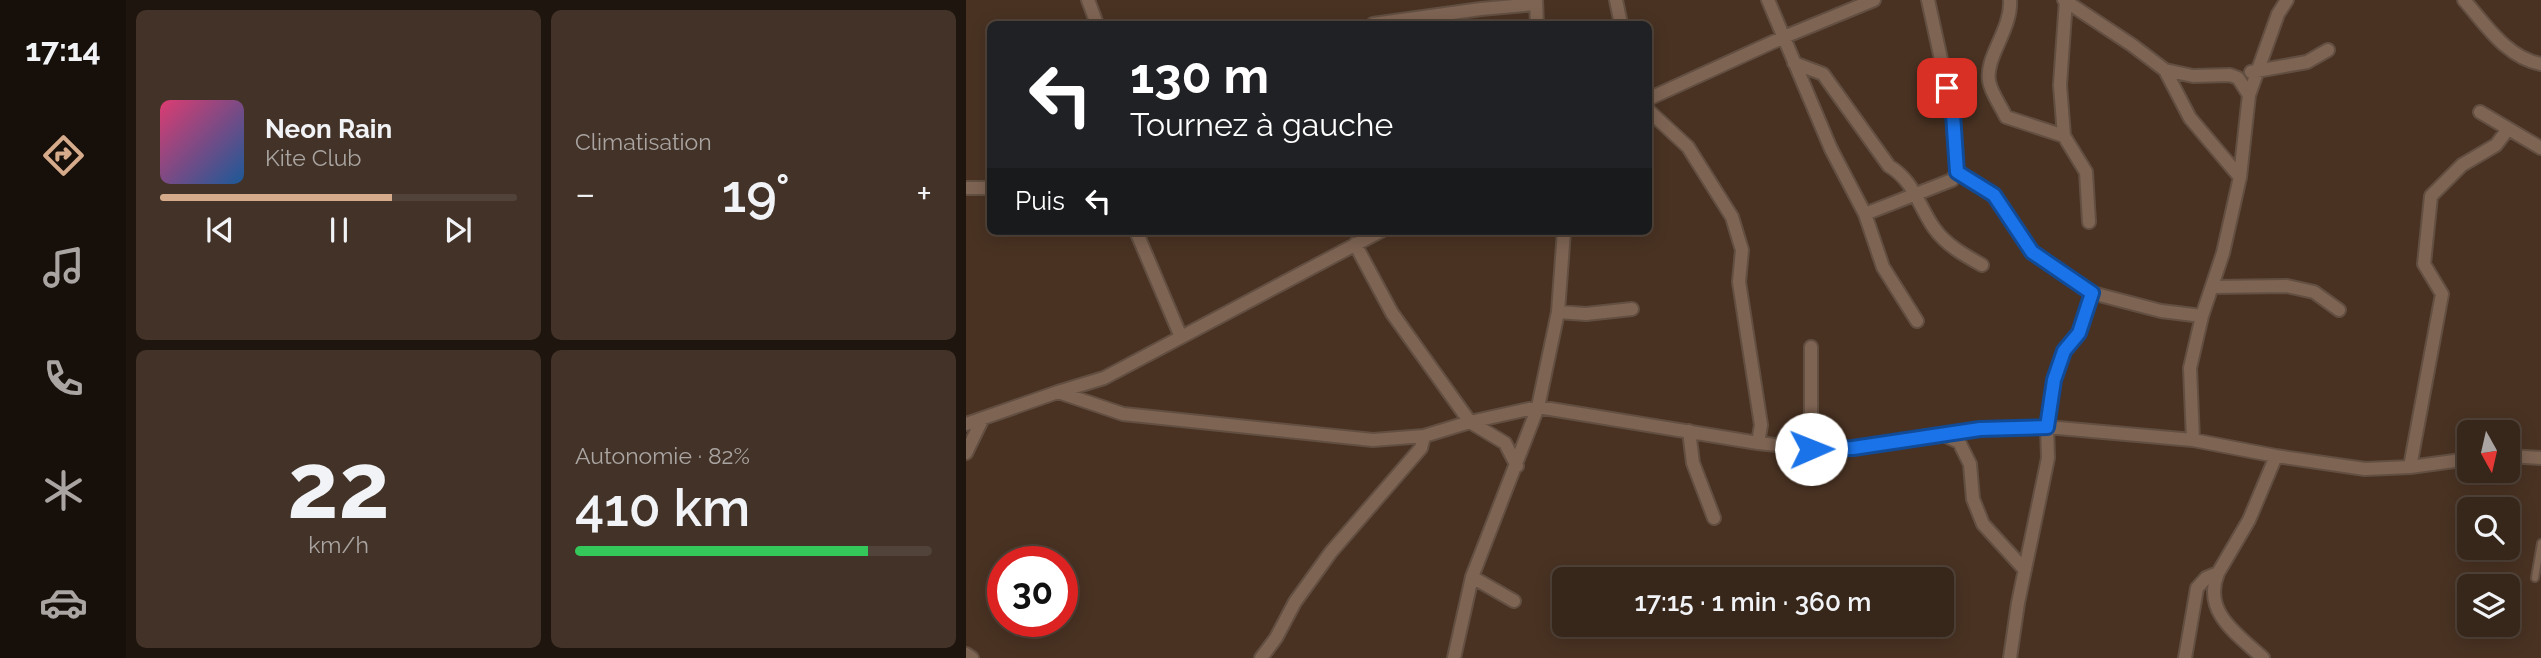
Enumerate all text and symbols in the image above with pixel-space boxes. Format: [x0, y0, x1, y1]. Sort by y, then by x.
text: 17:14 [25, 31, 101, 68]
text: 130 m [1130, 47, 1269, 104]
icon: left [1015, 49, 1106, 140]
pin [1917, 58, 1977, 118]
icon: arrive [1928, 69, 1966, 107]
text: Tournez à gauche [1130, 106, 1393, 143]
text: Neon Rain [265, 114, 392, 144]
text: Climatisation [575, 128, 712, 155]
icon: directions [39, 131, 88, 180]
text: Kite Club [265, 144, 362, 171]
text: 19° [722, 163, 790, 224]
text: − [575, 171, 595, 216]
text: + [916, 171, 932, 216]
icon: left [1079, 182, 1117, 220]
text: Puis [1015, 186, 1065, 216]
icon: previous [201, 211, 239, 249]
icon: pause [320, 211, 358, 249]
icon: next [439, 211, 477, 249]
icon: music [39, 243, 88, 292]
icon: phone [39, 354, 88, 403]
position arrow [1774, 412, 1848, 486]
north arrow [2457, 420, 2520, 483]
map controls [2457, 420, 2520, 637]
text: 22 [287, 432, 390, 539]
text: Autonomie · 82% [575, 442, 750, 469]
icon: climate [39, 466, 88, 515]
text: 410 km [575, 477, 750, 538]
button: search [2457, 497, 2520, 560]
text: km/h [308, 531, 369, 558]
speed limit sign: 30 [987, 546, 1078, 637]
button: layers [2457, 574, 2520, 637]
icon: car [39, 578, 88, 627]
text: 17:15 · 1 min · 360 m [1635, 587, 1871, 617]

